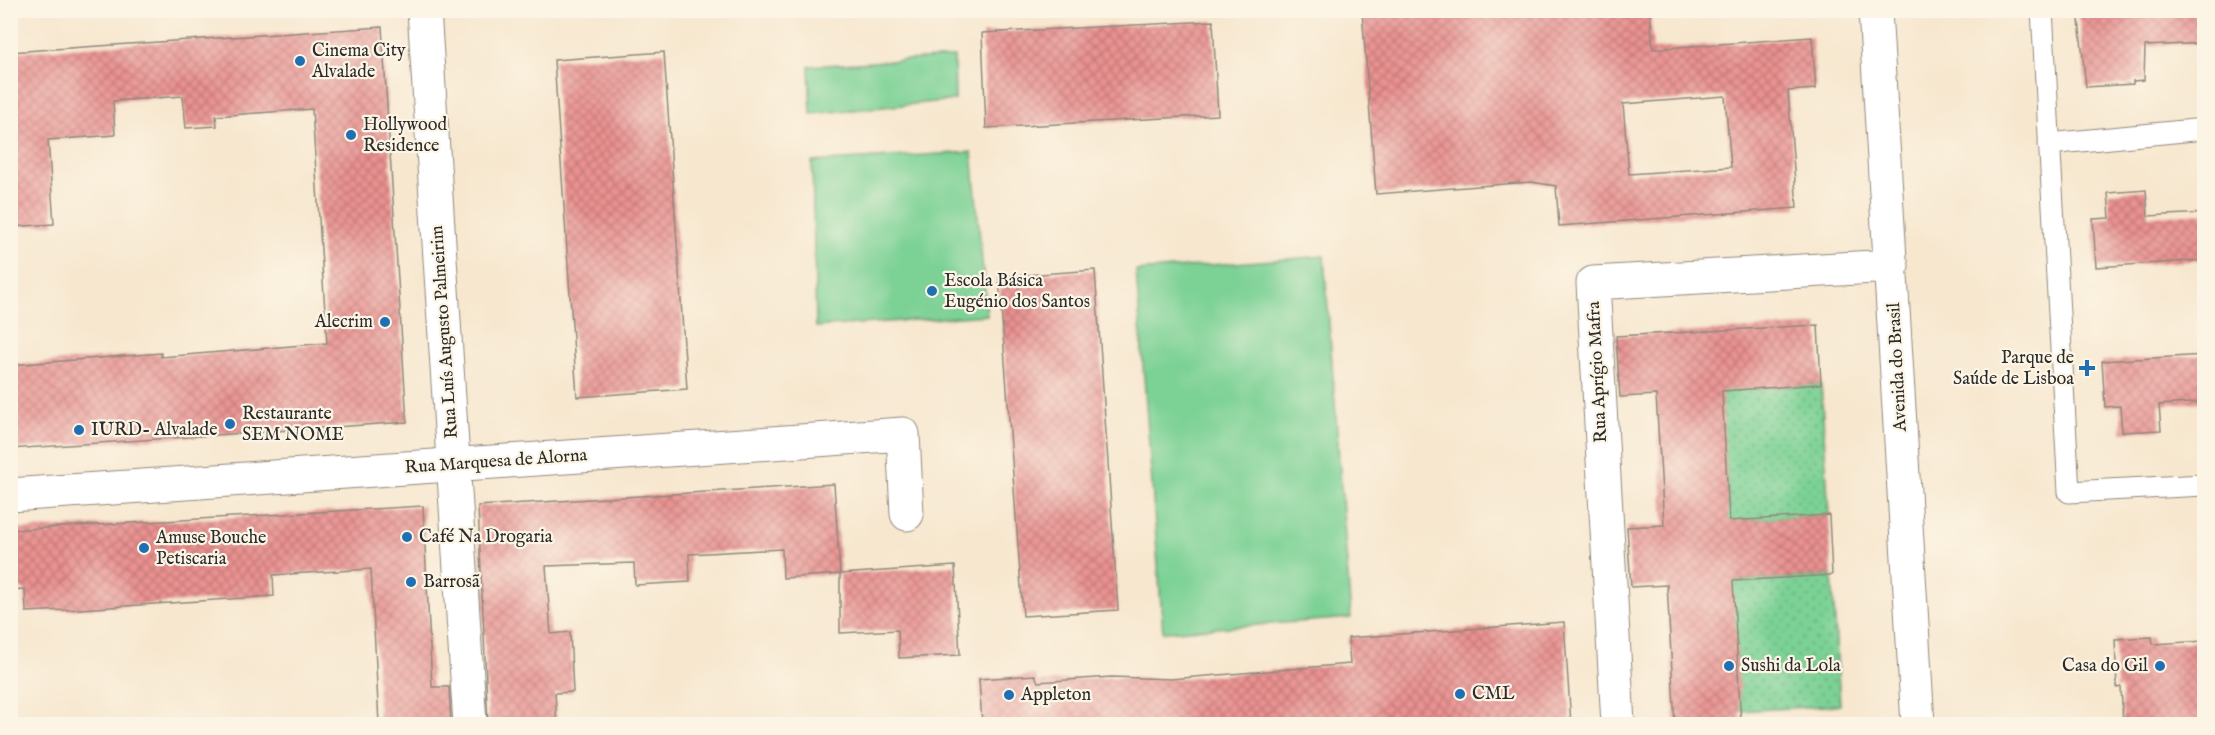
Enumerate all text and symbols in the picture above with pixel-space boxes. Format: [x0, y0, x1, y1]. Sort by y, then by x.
place label: Cinema City Alvalade [311, 40, 406, 84]
marker: Cinema City Alvalade [293, 54, 307, 68]
place label: Hollywood Residence [363, 114, 447, 158]
marker: Hollywood Residence [344, 128, 358, 142]
street label: Rua Luís Augusto Palmeirim [426, 224, 464, 439]
place label: Escola Básica Eugénio dos Santos [944, 270, 1090, 314]
marker: Escola Básica Eugénio dos Santos [925, 284, 939, 298]
street label: Rua Aprígio Mafra [1583, 300, 1613, 443]
street label: Avenida do Brasil [1883, 302, 1913, 433]
place label: Alecrim [314, 311, 373, 334]
marker: Alecrim [378, 315, 392, 329]
place label: Parque de Saúde de Lisboa [1953, 347, 2074, 391]
marker: Parque de Saúde de Lisboa [2078, 359, 2096, 377]
place label: Restaurante SEM NOME [242, 403, 344, 447]
marker: Restaurante SEM NOME [223, 417, 237, 431]
place label: IURD- Alvalade [91, 419, 217, 442]
marker: IURD- Alvalade [72, 423, 86, 437]
street label: Rua Marquesa de Alorna [404, 444, 588, 480]
place label: Café Na Drogaria [419, 526, 553, 549]
place label: Amuse Bouche Petiscaria [155, 527, 266, 571]
marker: Café Na Drogaria [400, 530, 414, 544]
marker: Amuse Bouche Petiscaria [137, 541, 151, 555]
place label: Barrosã [423, 571, 480, 594]
marker: Barrosã [404, 575, 418, 589]
place label: Sushi da Lola [1741, 655, 1841, 678]
place label: Casa do Gil [2062, 655, 2148, 678]
marker: Sushi da Lola [1722, 659, 1736, 673]
marker: Casa do Gil [2153, 659, 2167, 673]
place label: CML [1472, 683, 1515, 706]
place label: Appleton [1020, 684, 1091, 707]
marker: CML [1453, 687, 1467, 701]
marker: Appleton [1002, 688, 1016, 702]

